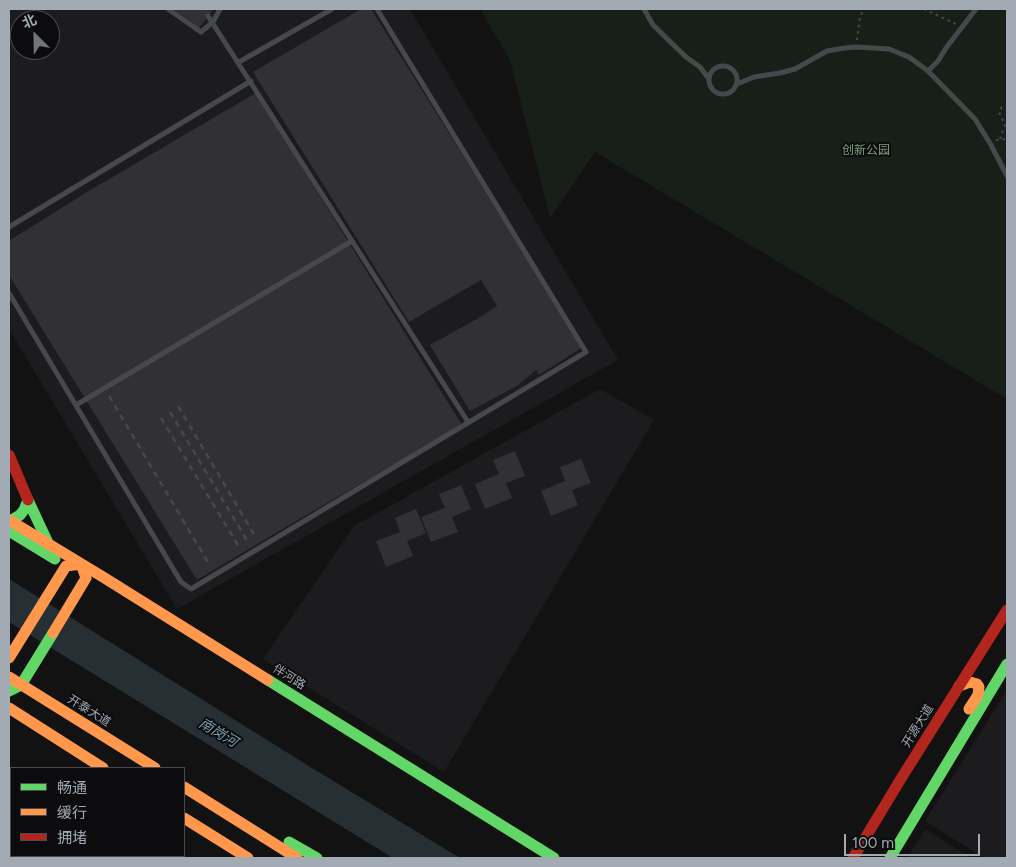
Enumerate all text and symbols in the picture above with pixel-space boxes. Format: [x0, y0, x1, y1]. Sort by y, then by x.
north arrow [10, 10, 60, 60]
text: 北 [20, 11, 39, 32]
park label: 创新公园 [842, 143, 890, 157]
street label: 伴河路 [270, 661, 308, 693]
street label: 开泰大道 [65, 692, 113, 730]
street label: 开源大道 [899, 702, 937, 750]
water label: 南岗河 [196, 715, 240, 751]
legend [10, 767, 185, 857]
text: 畅通 [57, 779, 87, 797]
text: 缓行 [57, 804, 87, 822]
scale bar [846, 824, 982, 856]
text: 拥堵 [57, 829, 87, 847]
text: 100 m [852, 834, 894, 852]

